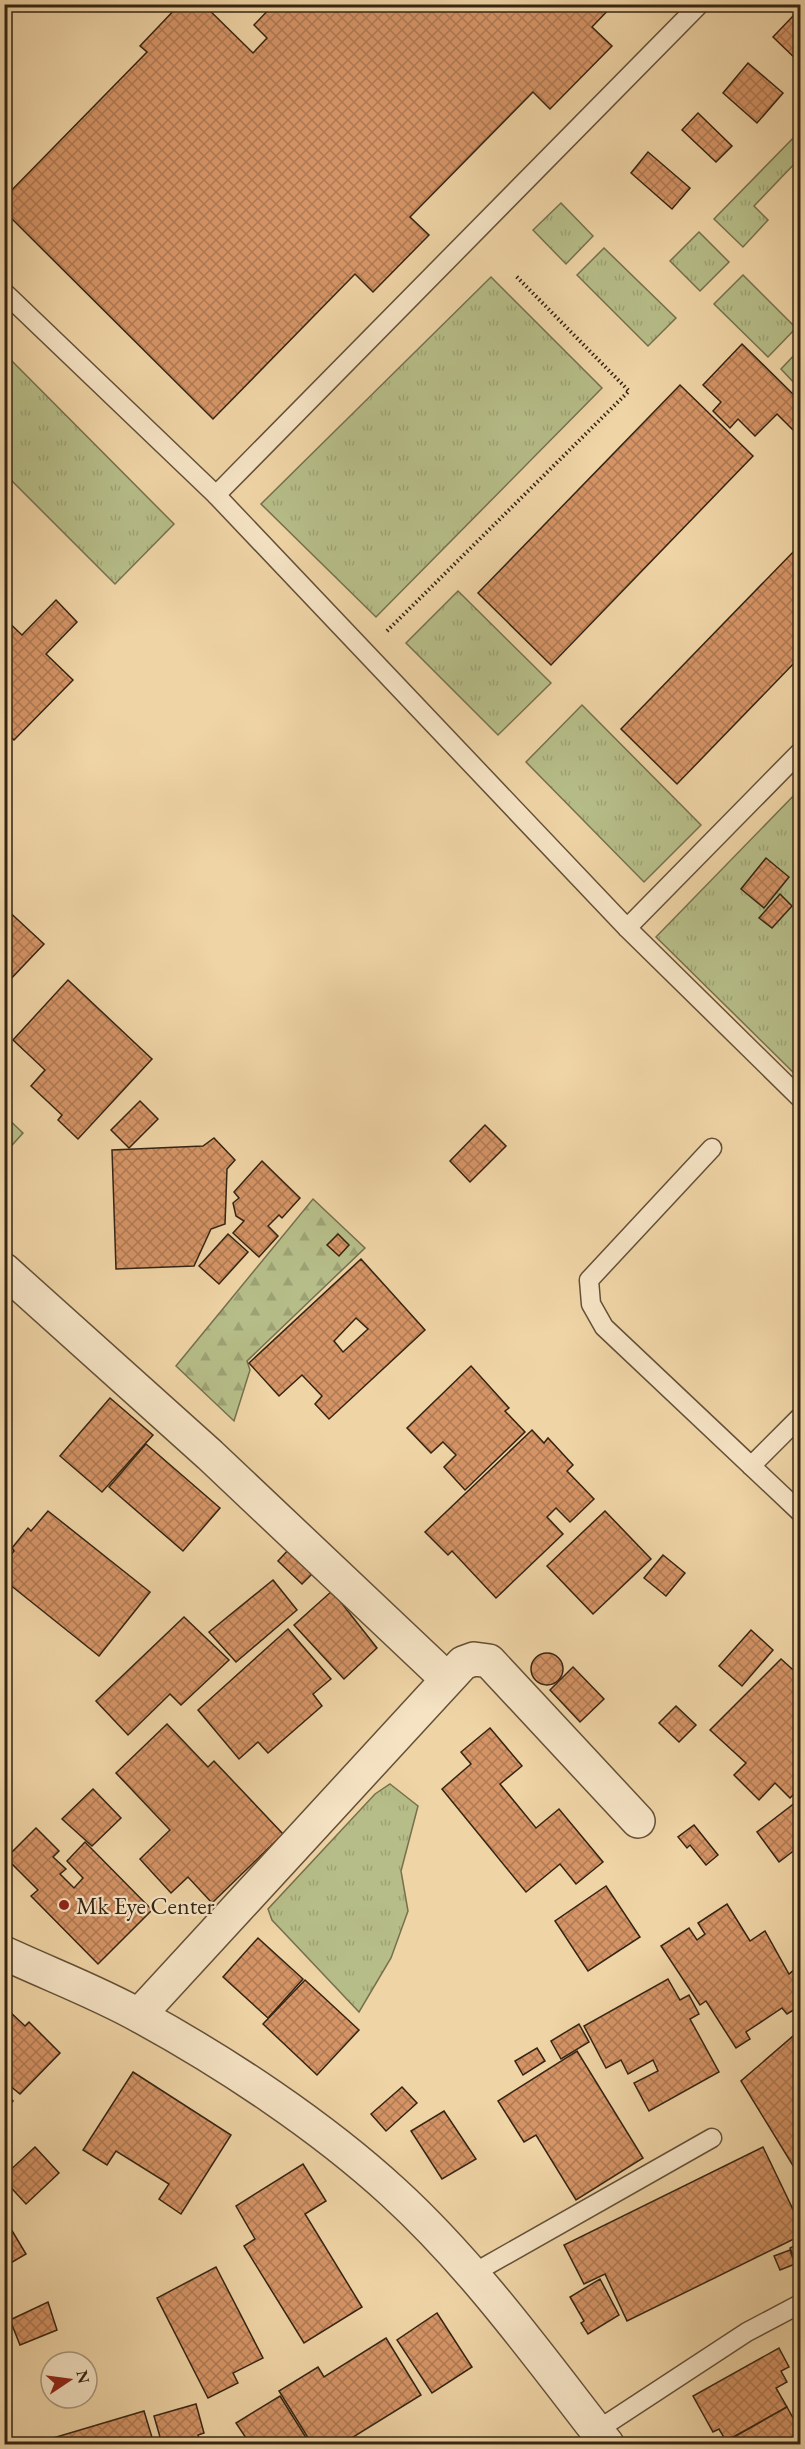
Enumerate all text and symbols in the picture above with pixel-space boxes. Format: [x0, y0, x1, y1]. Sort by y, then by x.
place label: Mk Eye Center [76, 1890, 215, 1921]
marker: Mk Eye Center [57, 1898, 71, 1912]
north arrow [39, 2350, 99, 2410]
text: N [71, 2368, 95, 2385]

